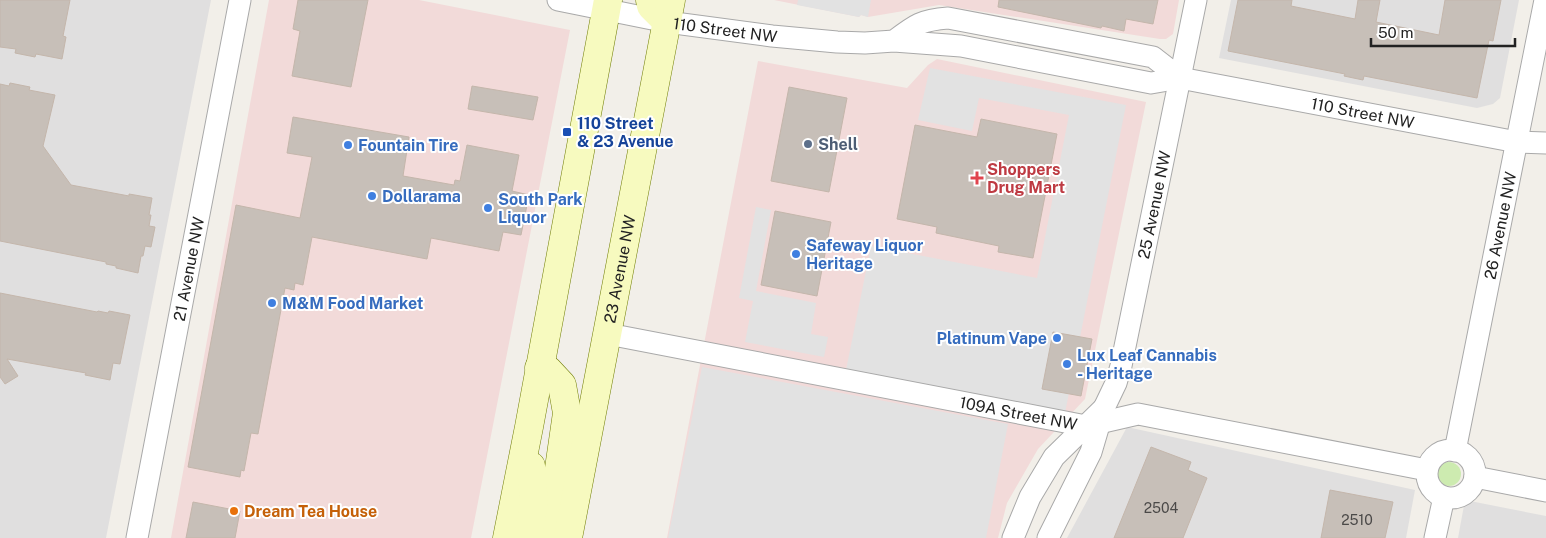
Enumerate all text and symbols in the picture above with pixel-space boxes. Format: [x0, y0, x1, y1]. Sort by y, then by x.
street label: 110 Street NW [672, 13, 778, 46]
scale bar [1371, 15, 1515, 47]
text: 50 m [1378, 24, 1413, 41]
street label: 110 Street NW [1310, 94, 1416, 132]
place label: 110 Street & 23 Avenue [577, 114, 674, 151]
marker: 110 Street & 23 Avenue [561, 126, 573, 138]
place label: Shell [818, 135, 858, 154]
place label: Fountain Tire [358, 136, 459, 155]
marker: Shell [802, 138, 814, 150]
marker: Fountain Tire [342, 139, 354, 151]
street label: 25 Avenue NW [1134, 149, 1174, 261]
place label: Shoppers Drug Mart [987, 160, 1065, 197]
street label: 26 Avenue NW [1480, 170, 1520, 281]
marker: Shoppers Drug Mart [971, 172, 983, 184]
place label: Dollarama [382, 187, 461, 206]
marker: Dollarama [366, 190, 378, 202]
place label: South Park Liquor [498, 190, 583, 227]
marker: South Park Liquor [482, 202, 494, 214]
street label: 23 Avenue NW [600, 213, 639, 325]
street label: 21 Avenue NW [169, 215, 208, 323]
place label: Safeway Liquor Heritage [806, 236, 924, 273]
marker: Safeway Liquor Heritage [790, 248, 802, 260]
place label: M&M Food Market [282, 294, 424, 313]
marker: M&M Food Market [266, 297, 278, 309]
place label: Platinum Vape [936, 329, 1047, 348]
marker: Platinum Vape [1051, 332, 1063, 344]
place label: Lux Leaf Cannabis - Heritage [1077, 346, 1217, 383]
marker: Lux Leaf Cannabis - Heritage [1061, 358, 1073, 370]
street label: 109A Street NW [958, 392, 1079, 434]
house number: 2504 [1144, 500, 1179, 516]
place label: Dream Tea House [244, 502, 377, 521]
marker: Dream Tea House [228, 505, 240, 517]
house number: 2510 [1341, 512, 1373, 528]

